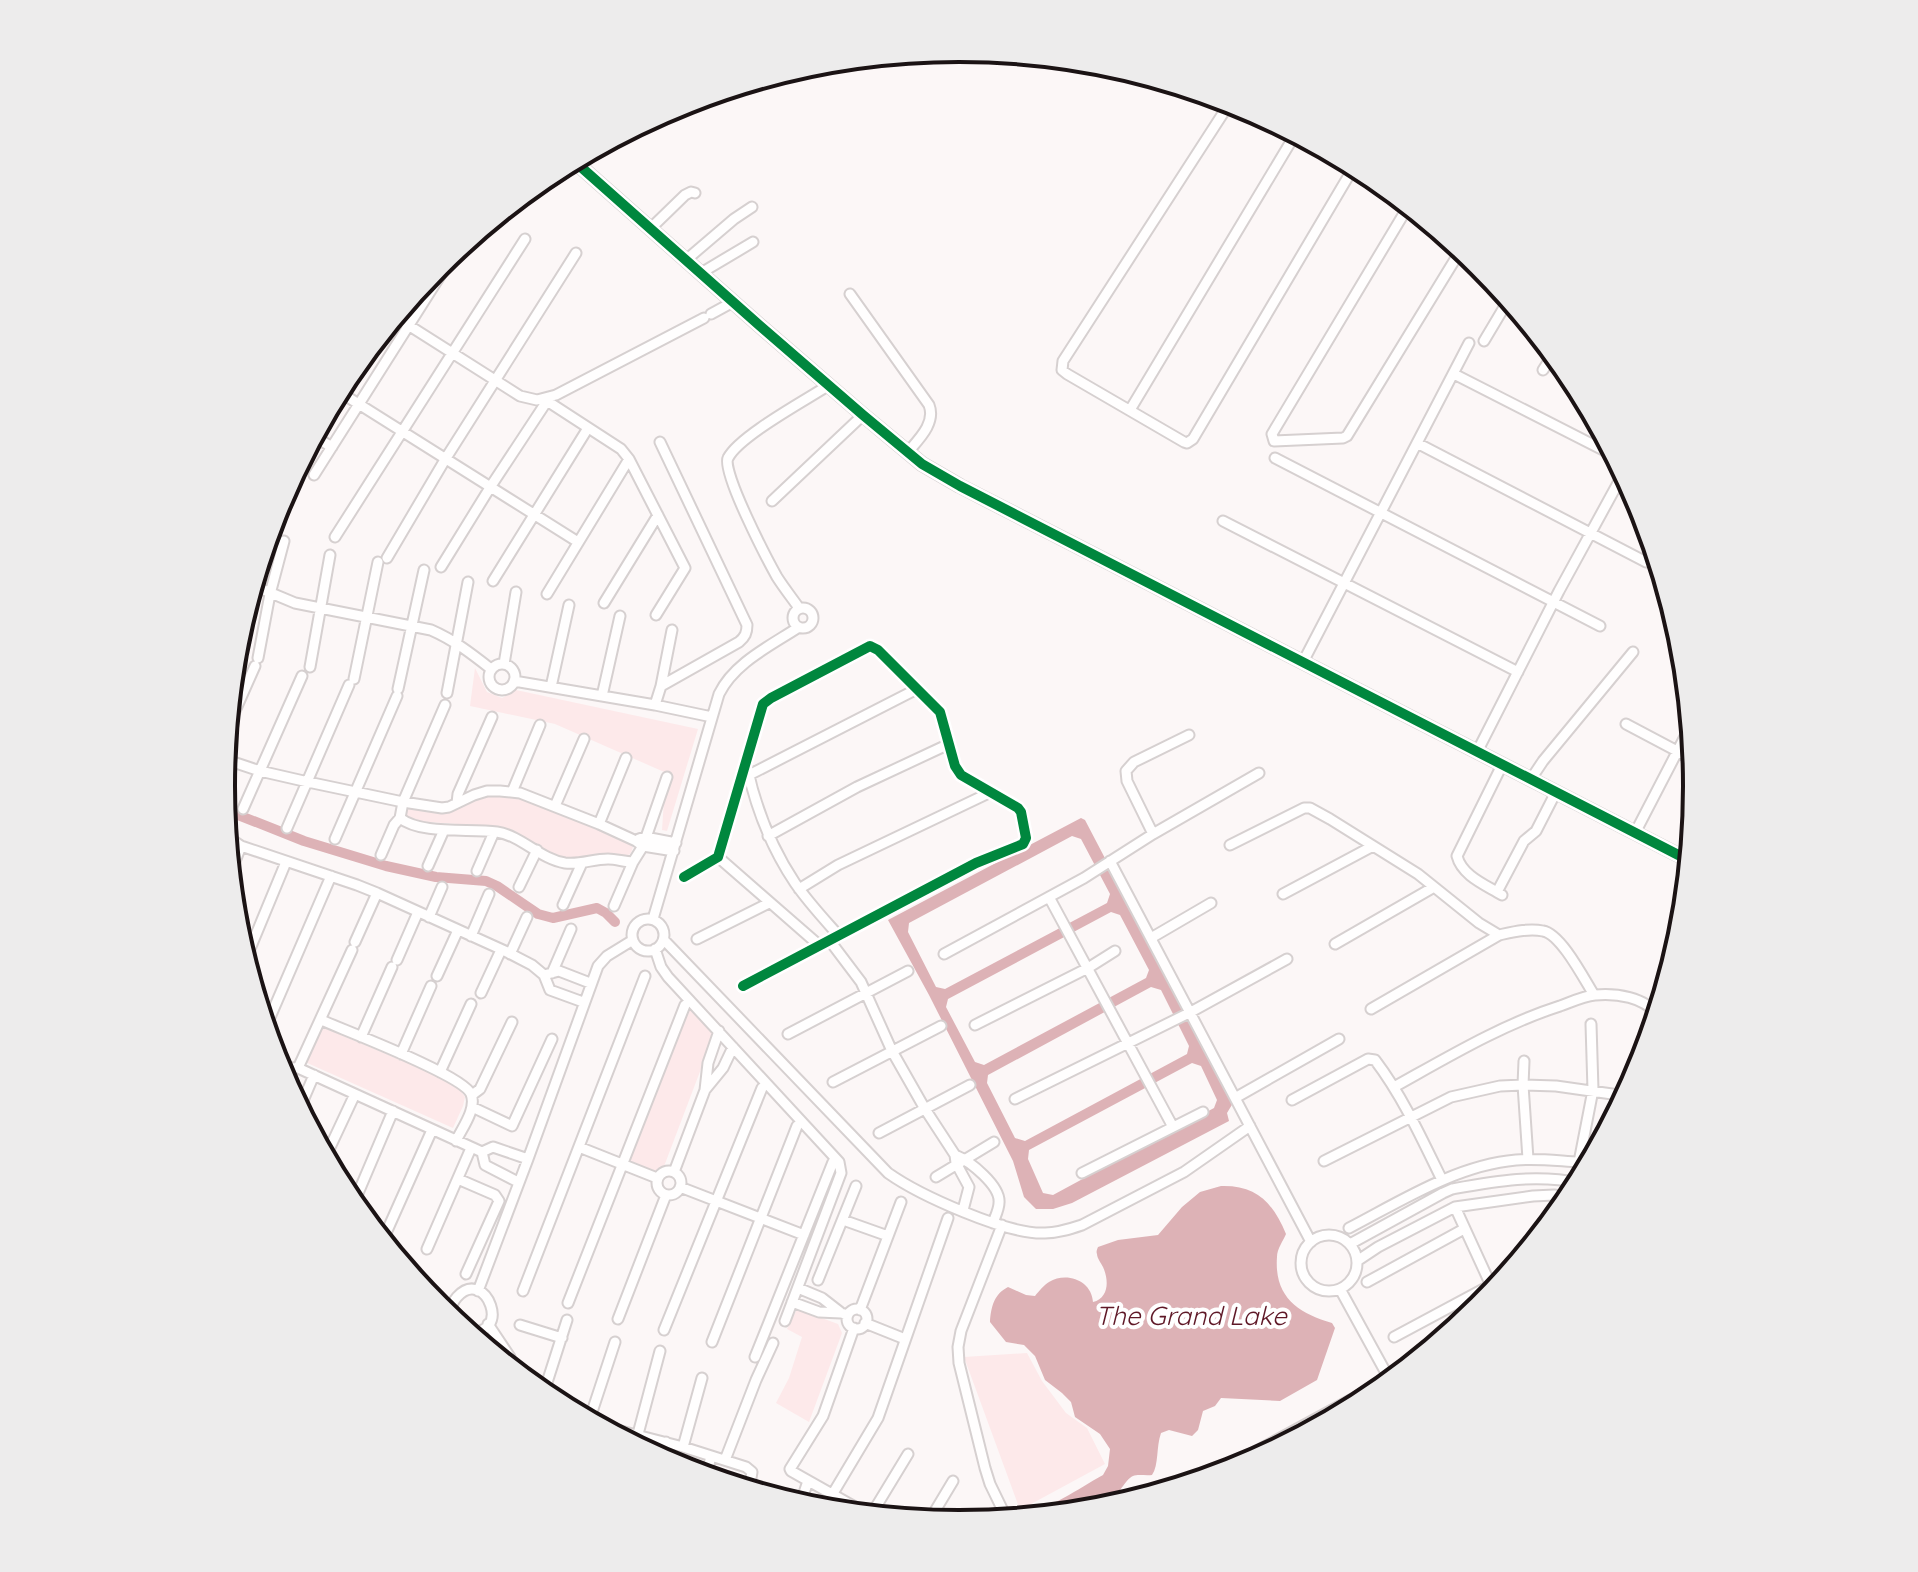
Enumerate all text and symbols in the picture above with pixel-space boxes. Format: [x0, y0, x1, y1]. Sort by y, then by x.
water label: The Grand Lake [1095, 1299, 1288, 1332]

